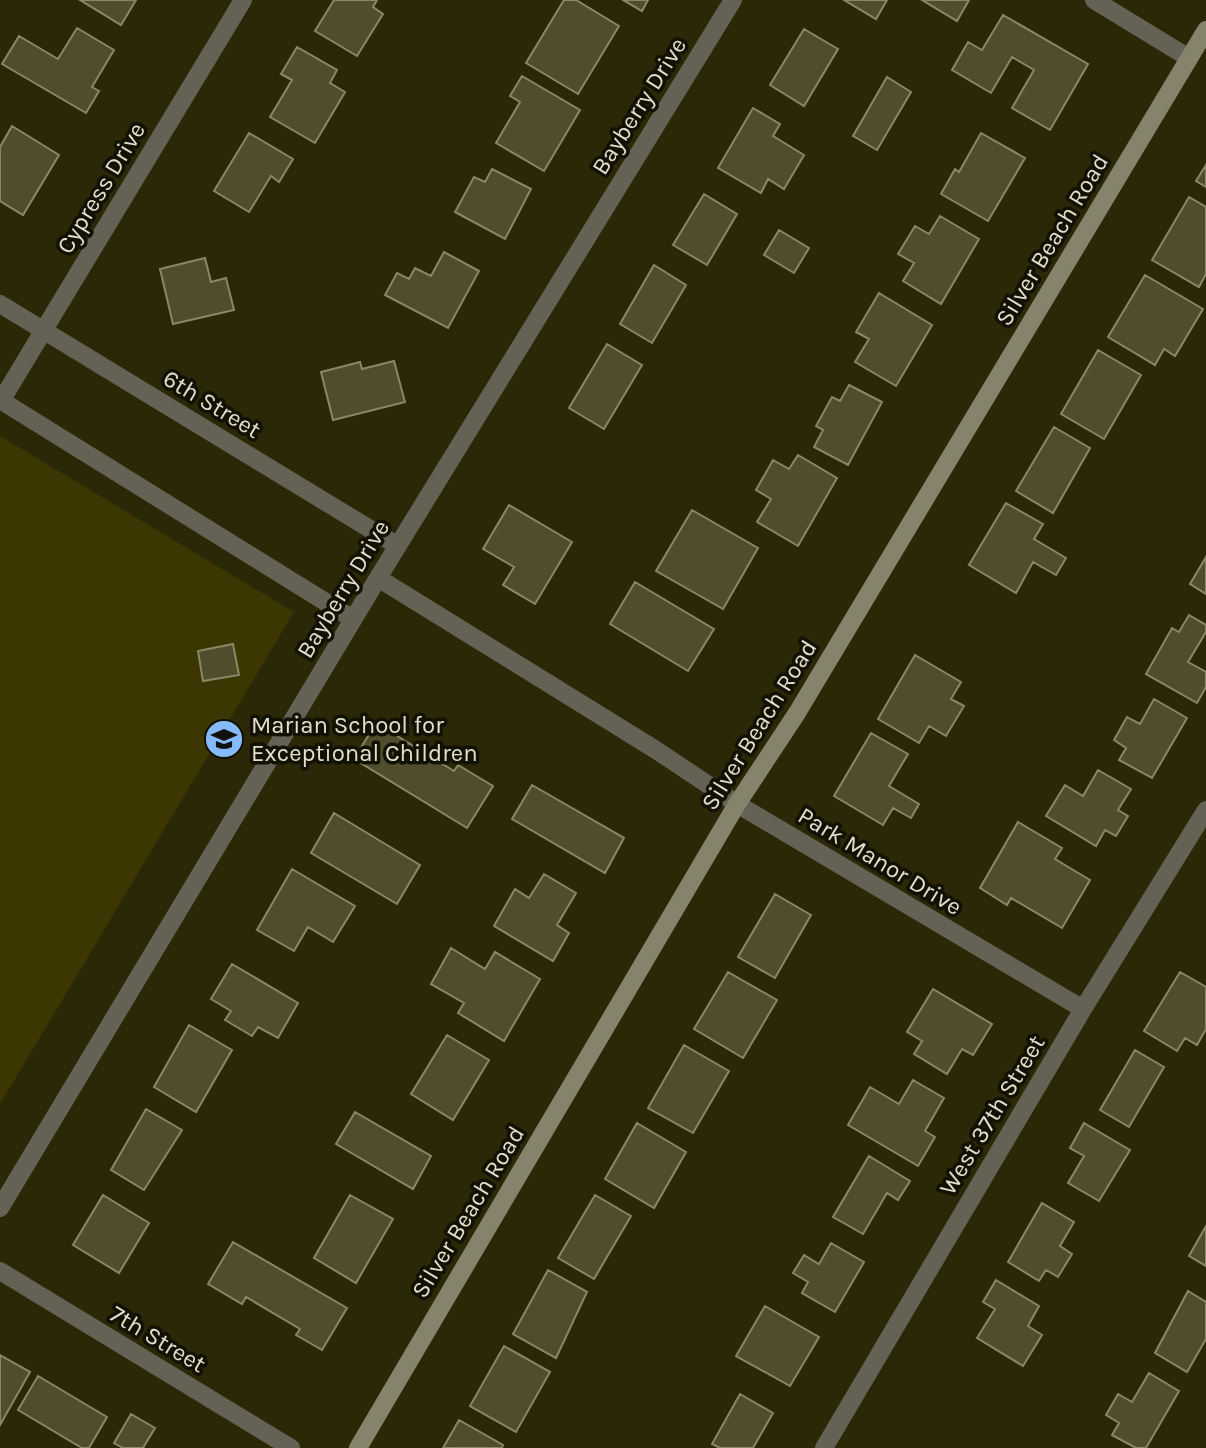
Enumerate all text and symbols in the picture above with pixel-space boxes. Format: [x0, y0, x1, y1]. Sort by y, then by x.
street label: Bayberry Drive [586, 32, 692, 180]
street label: Cypress Drive [51, 117, 151, 259]
street label: Silver Beach Road [990, 149, 1114, 331]
street label: 6th Street [158, 364, 266, 444]
street label: Bayberry Drive [291, 515, 395, 663]
street label: Silver Beach Road [695, 635, 823, 815]
place label: Marian School for Exceptional Children [251, 711, 478, 767]
school or university icon: Marian School for Exceptional Children [203, 718, 245, 760]
street label: Park Manor Drive [793, 801, 967, 921]
street label: West 37th Street [933, 1030, 1051, 1200]
street label: Silver Beach Road [406, 1121, 530, 1303]
street label: 7th Street [105, 1300, 211, 1378]

